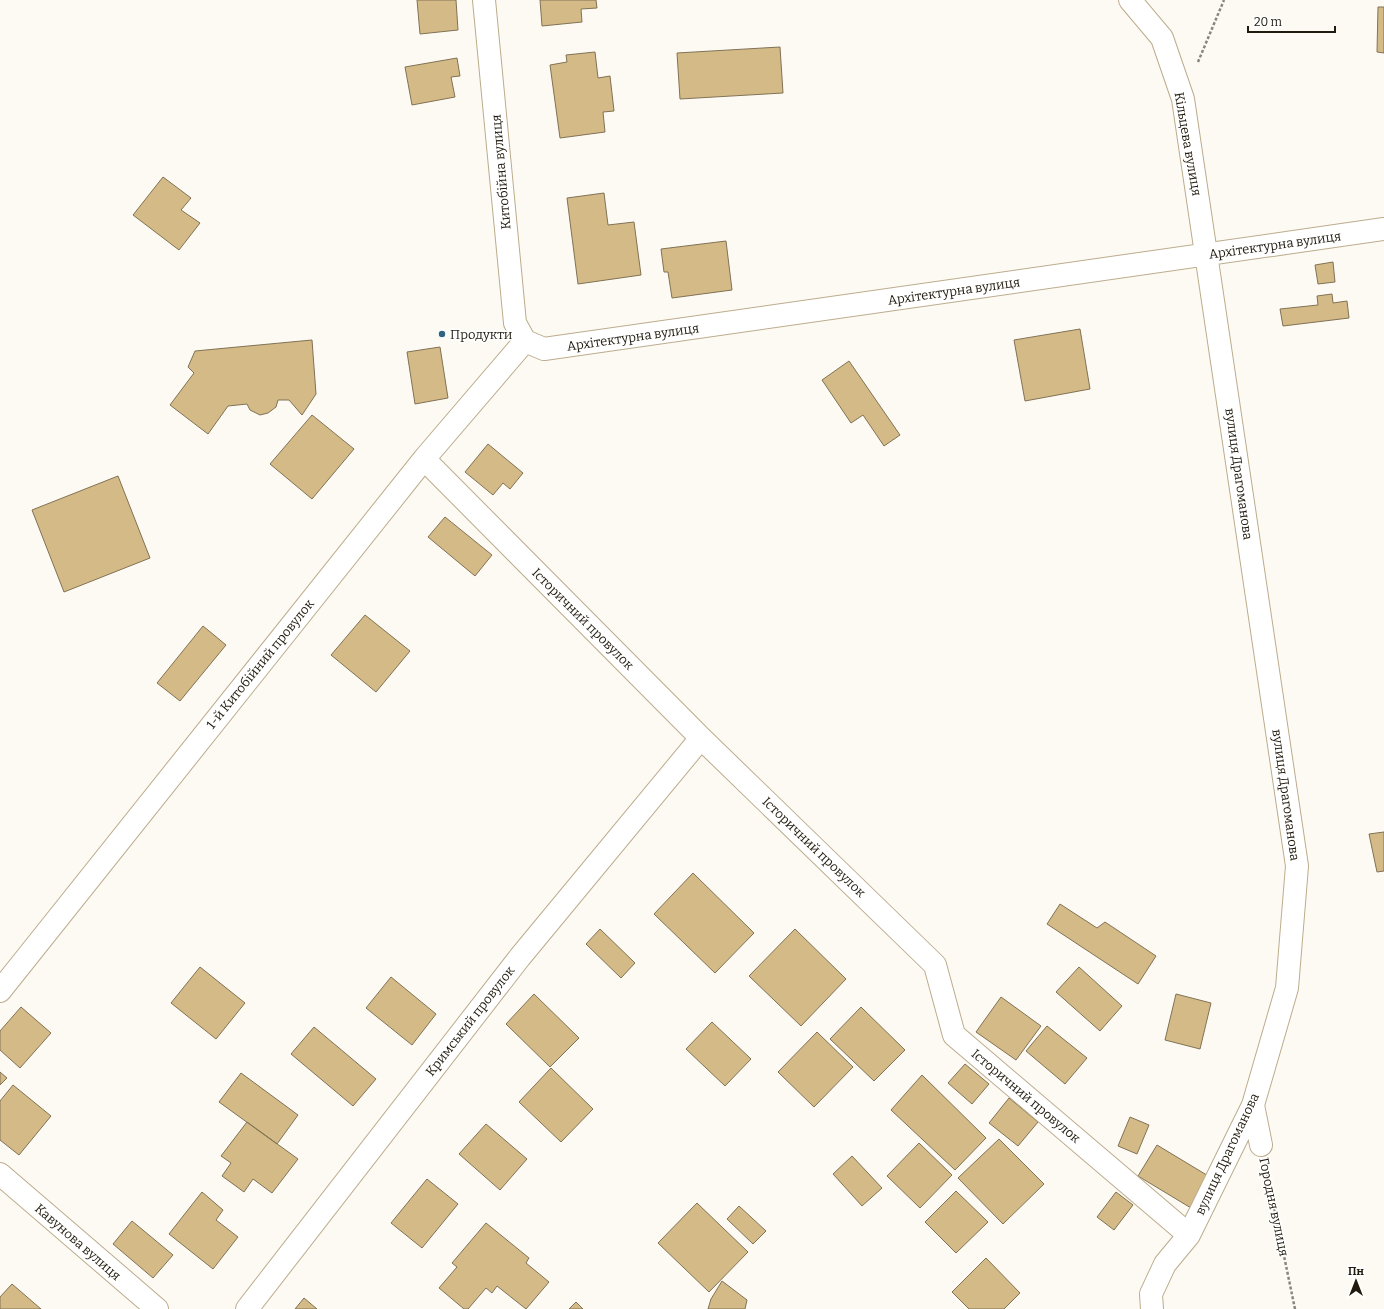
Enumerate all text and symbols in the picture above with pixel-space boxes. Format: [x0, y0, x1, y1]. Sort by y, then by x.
scale bar [1248, 8, 1335, 34]
text: 20 m [1254, 15, 1283, 29]
street label: Кільцева вулиця [1171, 91, 1205, 197]
street label: Китобійна вулиця [488, 114, 514, 230]
street label: Архітектурна вулиця [1208, 228, 1342, 262]
street label: Архітектурна вулиця [887, 274, 1021, 308]
street label: Архітектурна вулиця [566, 320, 700, 354]
place label: Продукти [450, 327, 513, 342]
marker: Продукти [437, 329, 447, 339]
street label: вулиця Драгоманова [1222, 407, 1256, 541]
street label: Історичний провулок [529, 565, 637, 673]
street label: 1-й Китобійний провулок [203, 596, 317, 732]
street label: вулиця Драгоманова [1269, 728, 1303, 862]
street label: Історичний провулок [759, 794, 869, 900]
street label: Кримський провулок [422, 963, 518, 1079]
street label: Історичний провулок [969, 1046, 1084, 1146]
street label: вулиця Драгоманова [1192, 1091, 1262, 1217]
street label: Городня вулиця [1256, 1156, 1292, 1258]
street label: Кавунова вулиця [32, 1201, 124, 1283]
north arrow [1336, 1261, 1376, 1301]
text: Пн [1348, 1265, 1365, 1278]

